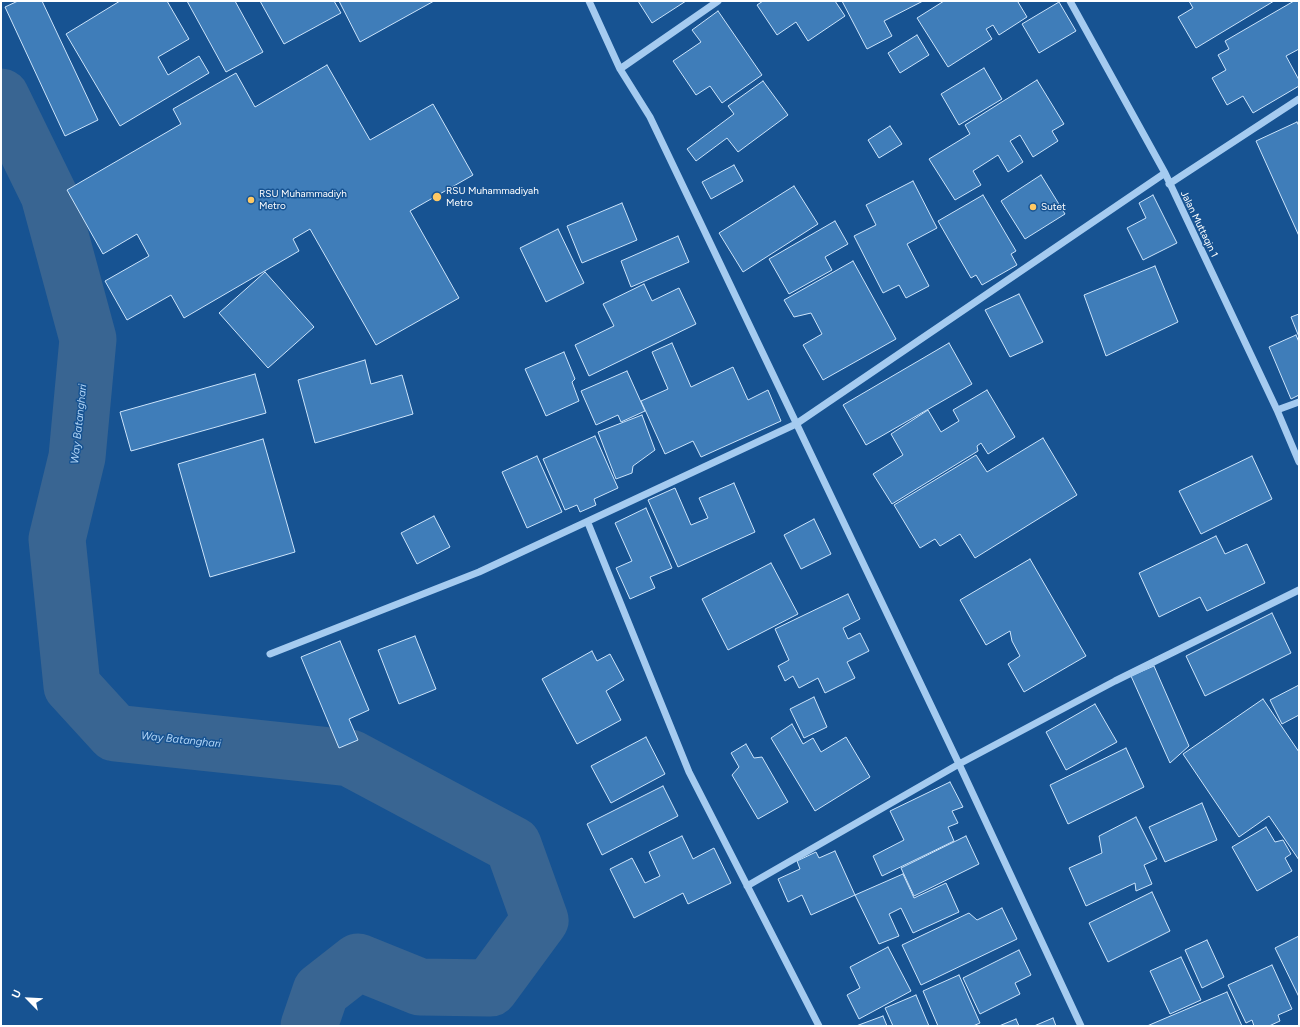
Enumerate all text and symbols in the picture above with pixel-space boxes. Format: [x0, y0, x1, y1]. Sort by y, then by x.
place label: RSU Muhammadiyah Metro [446, 185, 539, 208]
place label: RSU Muhammadiyh Metro [259, 188, 347, 212]
street label: Jalan Muttaqin 1 [1178, 189, 1220, 259]
marker: RSU Muhammadiyah Metro [431, 191, 443, 203]
marker: RSU Muhammadiyh Metro [246, 195, 256, 205]
place label: Sutet [1041, 201, 1066, 213]
marker: Sutet [1028, 202, 1038, 212]
water label: Way Batanghari [68, 383, 90, 465]
water label: Way Batanghari [140, 729, 222, 751]
north arrow [8, 979, 48, 1019]
text: U [9, 988, 24, 1000]

